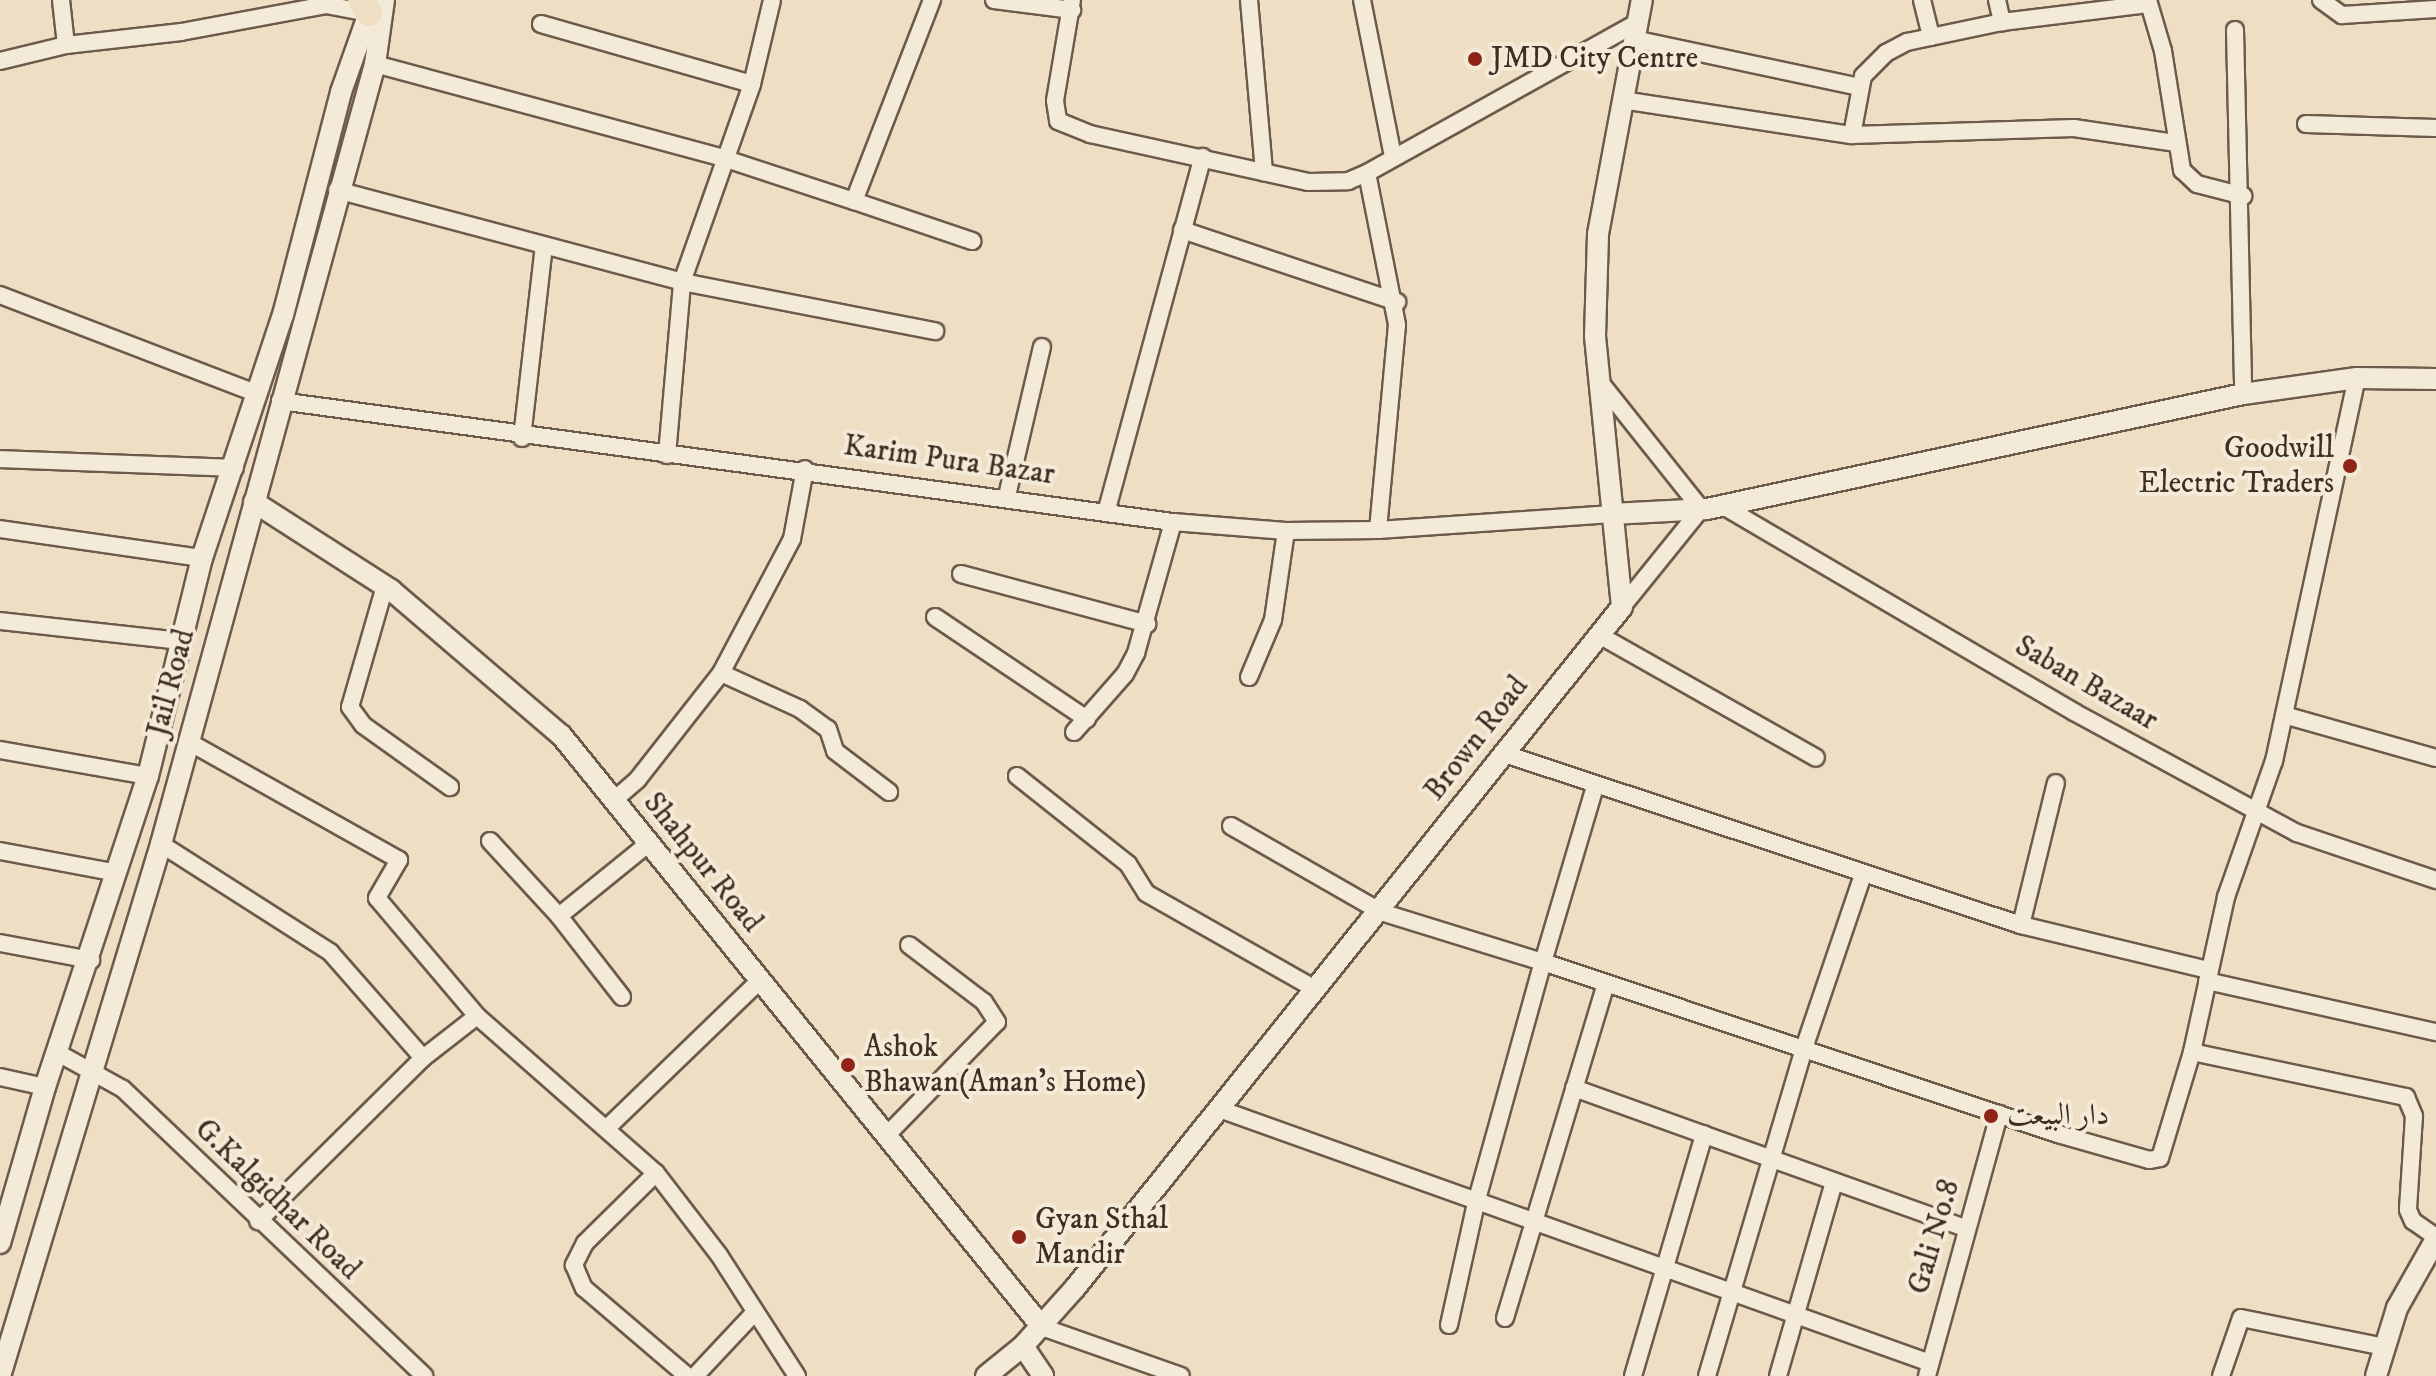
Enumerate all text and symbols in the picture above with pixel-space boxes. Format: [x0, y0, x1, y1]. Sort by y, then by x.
place label: JMD City Centre [1491, 41, 1698, 77]
marker: JMD City Centre [1466, 50, 1484, 68]
street label: Karim Pura Bazar [841, 428, 1057, 494]
place label: Goodwill Electric Traders [2139, 431, 2334, 502]
marker: Goodwill Electric Traders [2341, 457, 2359, 475]
street label: Jail Road [140, 626, 204, 740]
street label: Saban Bazaar [2008, 629, 2164, 739]
street label: Brown Road [1417, 670, 1537, 808]
street label: Shahpur Road [635, 786, 769, 940]
place label: Ashok Bhawan(Aman's Home) [864, 1030, 1147, 1100]
marker: Ashok Bhawan(Aman's Home) [839, 1056, 857, 1074]
place label: دار البیعت [2007, 1098, 2109, 1134]
marker: دار البیعت [1982, 1107, 2000, 1125]
street label: G.Kalgidhar Road [187, 1112, 367, 1288]
street label: Gali No.8 [1901, 1176, 1969, 1298]
place label: Gyan Sthal Mandir [1035, 1202, 1168, 1272]
marker: Gyan Sthal Mandir [1010, 1228, 1028, 1246]

